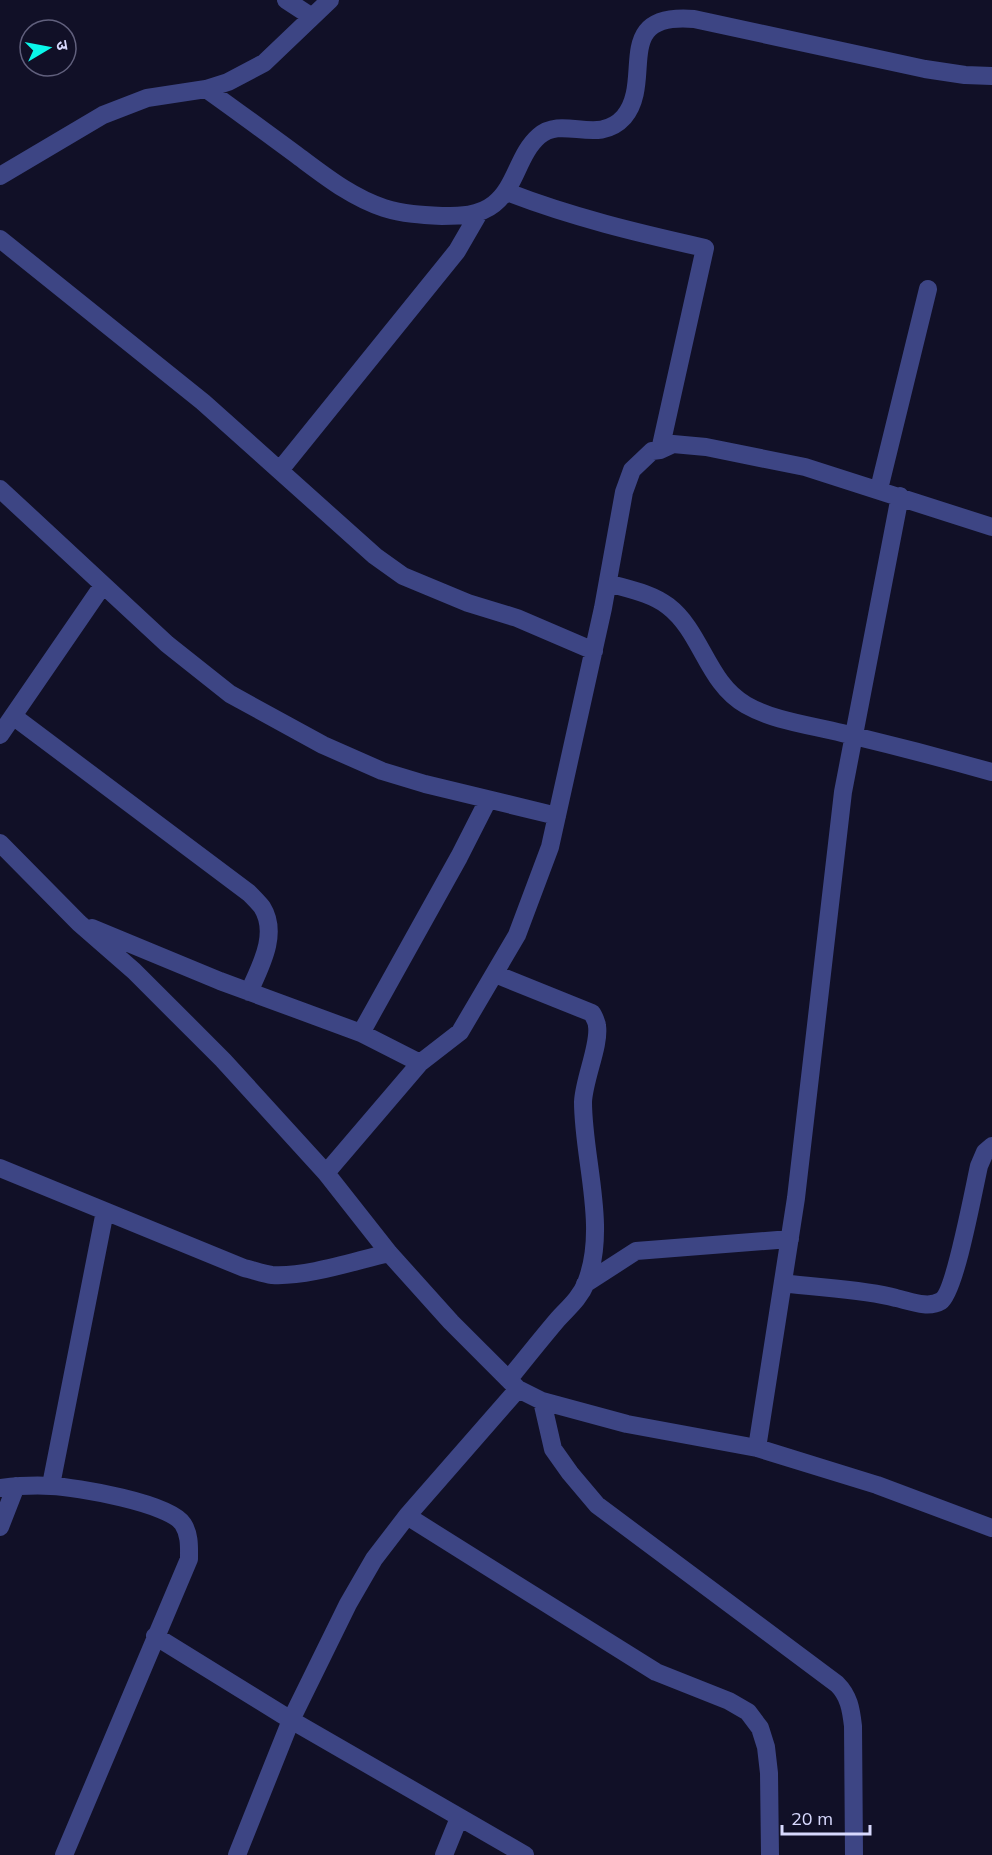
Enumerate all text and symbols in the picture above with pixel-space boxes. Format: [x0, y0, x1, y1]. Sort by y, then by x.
north arrow [18, 18, 78, 78]
text: उ [52, 39, 74, 52]
scale bar [782, 1798, 870, 1836]
text: 20 m [791, 1807, 833, 1830]

